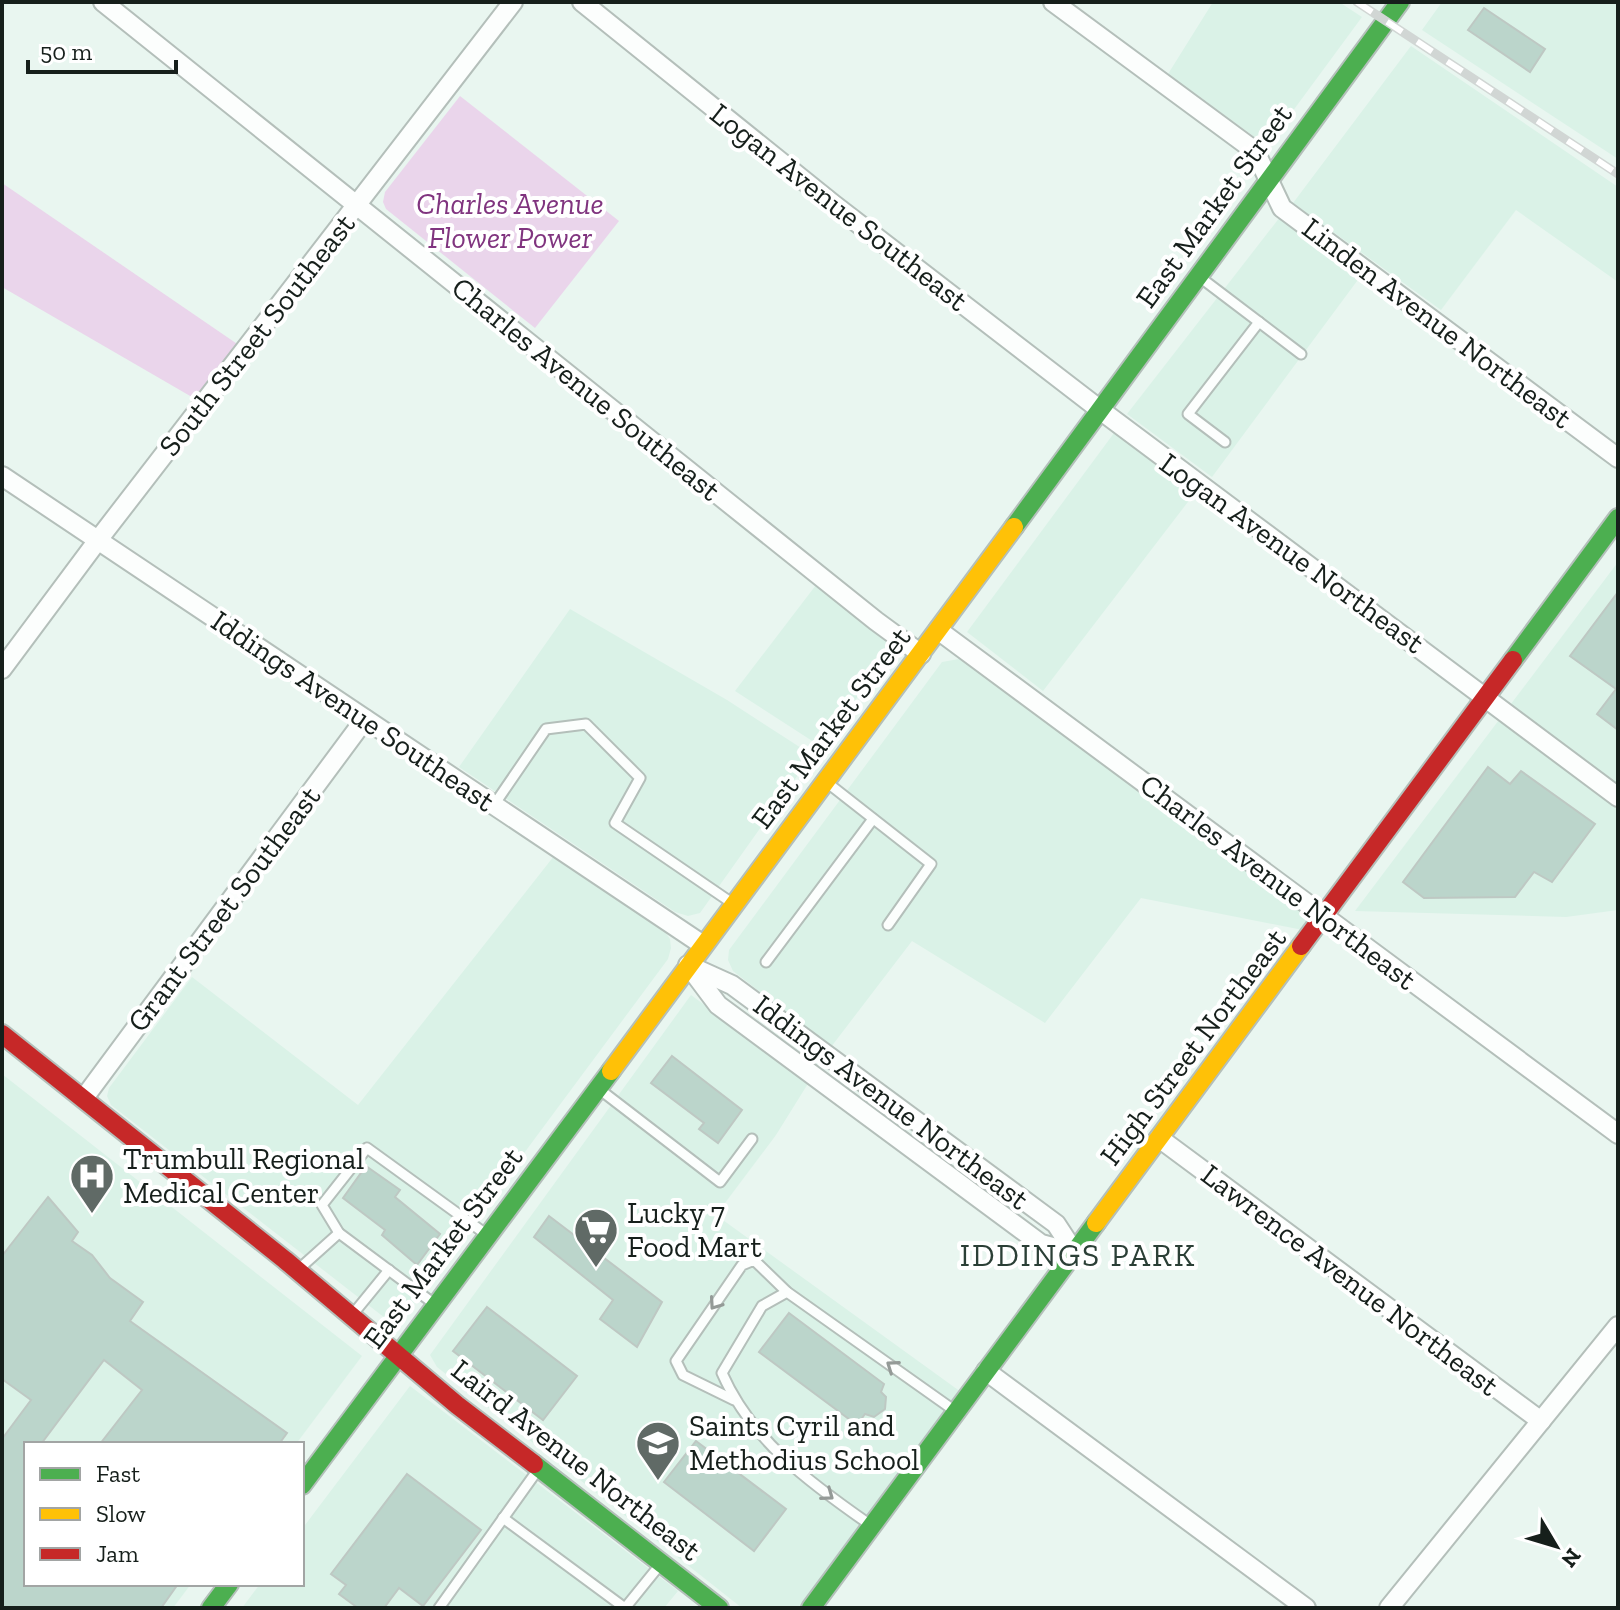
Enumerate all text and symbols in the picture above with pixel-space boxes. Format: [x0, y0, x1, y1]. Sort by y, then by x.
scale bar [28, 24, 176, 74]
text: 50 m [40, 37, 93, 66]
street label: Logan Avenue Southeast [703, 95, 975, 319]
street label: East Market Street [1128, 97, 1300, 315]
park label: Charles Avenue Flower Power [416, 186, 604, 256]
street label: South Street Southeast [151, 207, 363, 463]
street label: Linden Avenue Northeast [1295, 210, 1579, 436]
street label: Charles Avenue Southeast [444, 270, 728, 508]
street label: Logan Avenue Northeast [1153, 445, 1431, 661]
street label: Iddings Avenue Southeast [205, 603, 501, 819]
street label: East Market Street [744, 620, 918, 836]
street label: Charles Avenue Northeast [1133, 766, 1423, 998]
street label: Grant Street Southeast [120, 779, 328, 1039]
street label: High Street Northeast [1092, 922, 1294, 1172]
street label: Iddings Avenue Northeast [746, 987, 1036, 1217]
street label: East Market Street [356, 1140, 530, 1356]
place label: Trumbull Regional Medical Center [123, 1141, 364, 1211]
hospital icon: Trumbull Regional Medical Center [68, 1152, 116, 1215]
street label: Lawrence Avenue Northeast [1194, 1156, 1506, 1404]
place label: Lucky 7 Food Mart [627, 1195, 762, 1265]
supermarket icon: Lucky 7 Food Mart [572, 1206, 620, 1269]
district label: IDDINGS PARK [960, 1236, 1196, 1274]
one-way arrow [710, 1295, 725, 1309]
street label: Laird Avenue Northeast [444, 1352, 708, 1568]
one-way arrow [886, 1361, 900, 1376]
place label: Saints Cyril and Methodius School [689, 1408, 919, 1478]
school or university icon: Saints Cyril and Methodius School [634, 1419, 682, 1482]
legend [24, 1442, 304, 1586]
text: Fast [96, 1459, 140, 1488]
one-way arrow [819, 1485, 833, 1500]
text: Slow [96, 1499, 146, 1528]
north arrow [1516, 1506, 1596, 1586]
text: Jam [96, 1539, 139, 1568]
text: N [1555, 1543, 1587, 1573]

